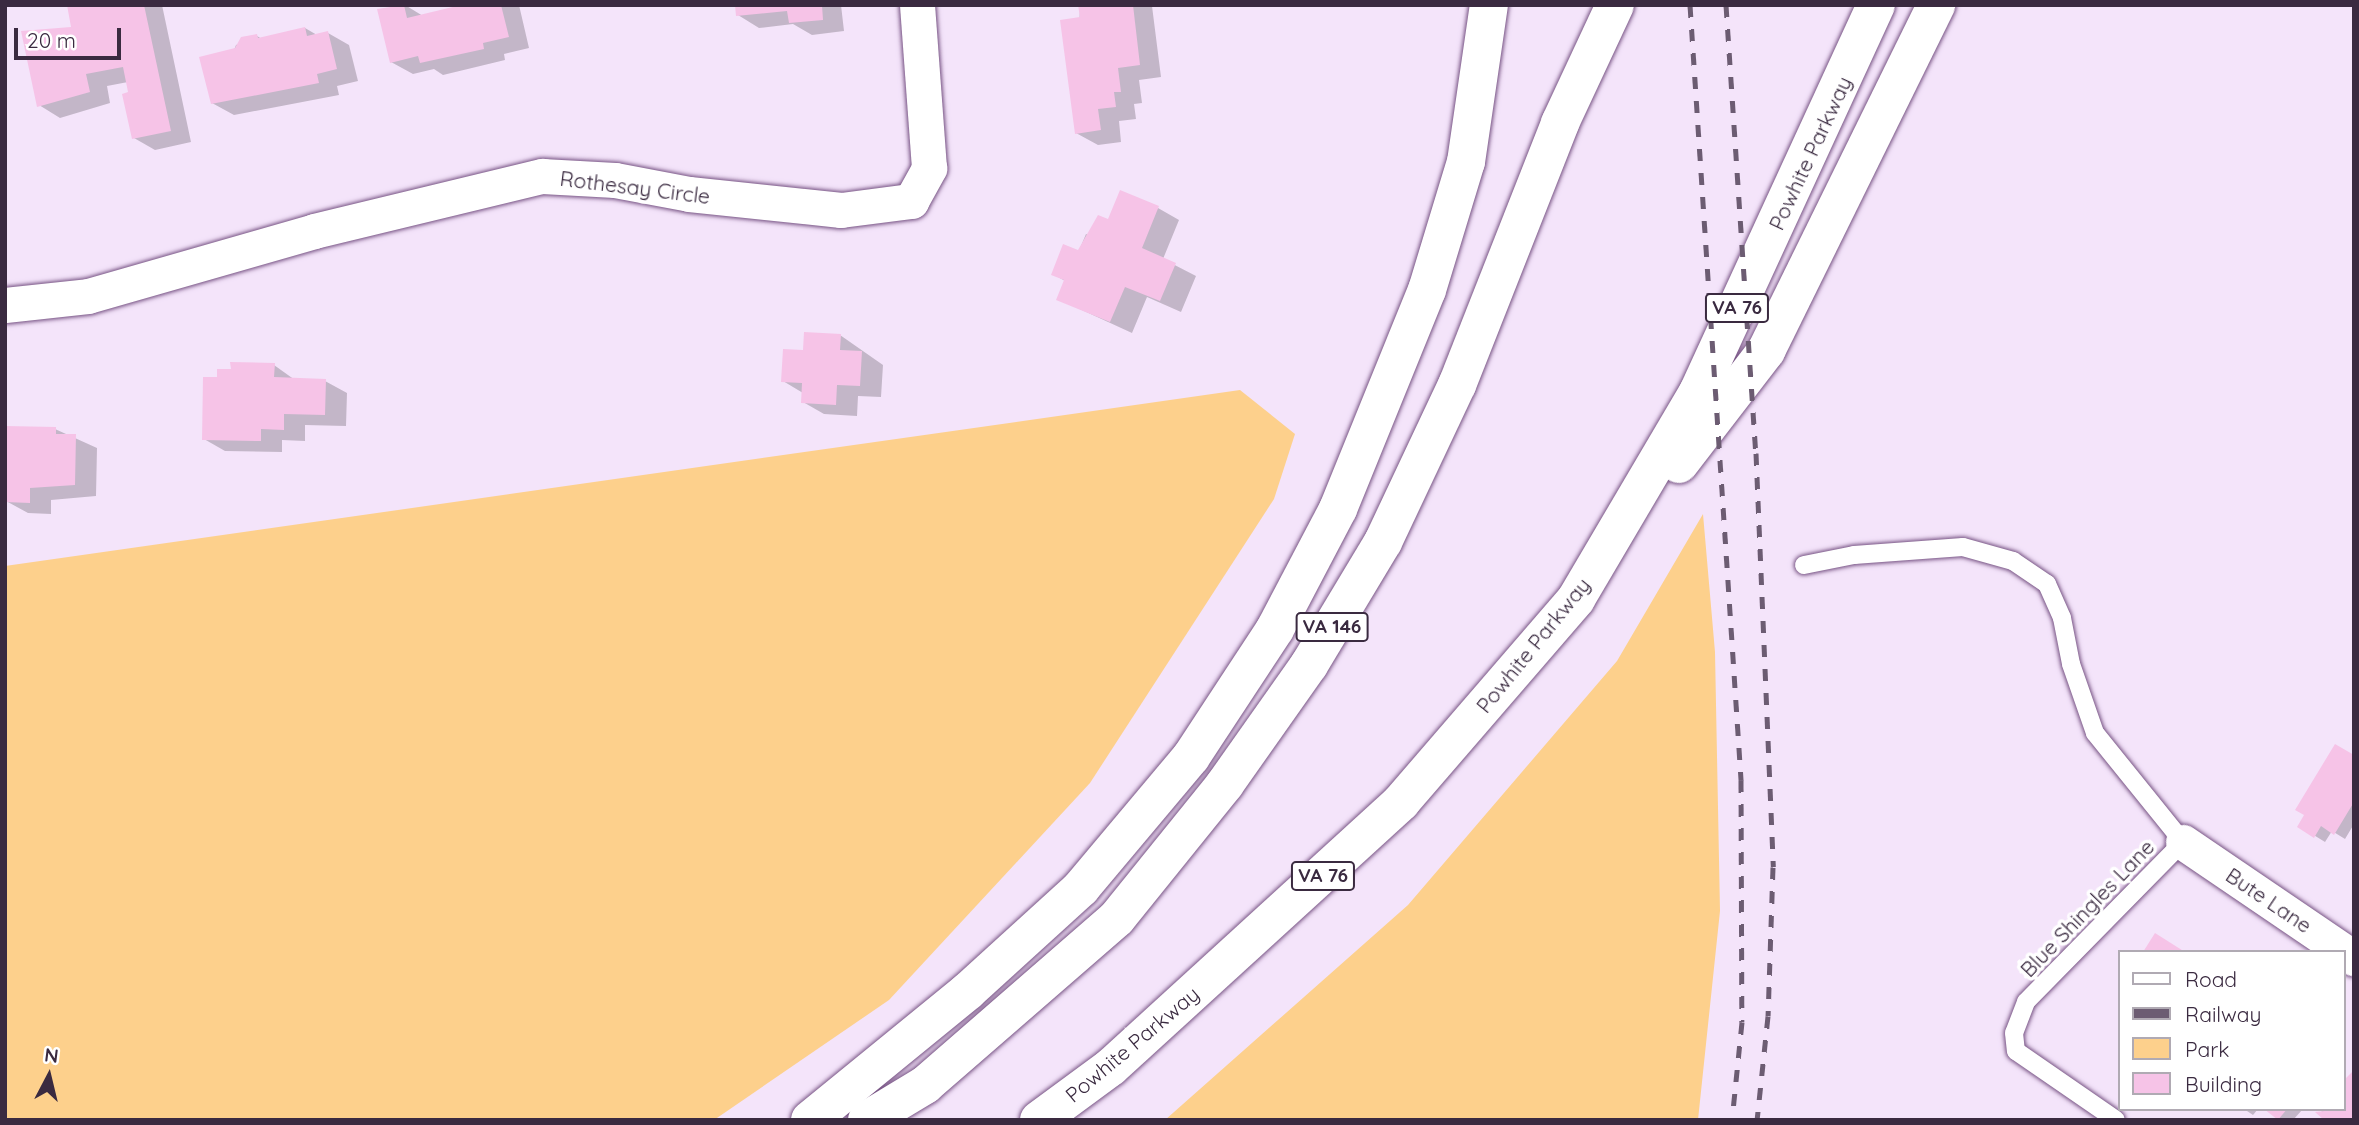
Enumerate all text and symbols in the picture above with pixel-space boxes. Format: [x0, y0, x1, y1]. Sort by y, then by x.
scale bar [18, 14, 124, 58]
text: 20 m [27, 27, 76, 53]
street label: Powhite Parkway [1763, 72, 1857, 234]
street label: Rothesay Circle [558, 165, 712, 209]
road number: VA 76 [1704, 292, 1770, 324]
street label: Powhite Parkway [1471, 572, 1595, 718]
road number: VA 146 [1295, 612, 1369, 642]
street label: Blue Shingles Lane [2015, 834, 2159, 982]
road number: VA 76 [1290, 860, 1356, 891]
street label: Bute Lane [2221, 862, 2317, 938]
legend [2118, 950, 2345, 1111]
text: Road [2185, 966, 2237, 992]
street label: Powhite Parkway [1060, 981, 1204, 1107]
text: Railway [2185, 1001, 2261, 1027]
text: Park [2185, 1036, 2229, 1062]
north arrow [14, 1041, 84, 1111]
text: N [43, 1042, 60, 1068]
text: Building [2185, 1071, 2262, 1097]

